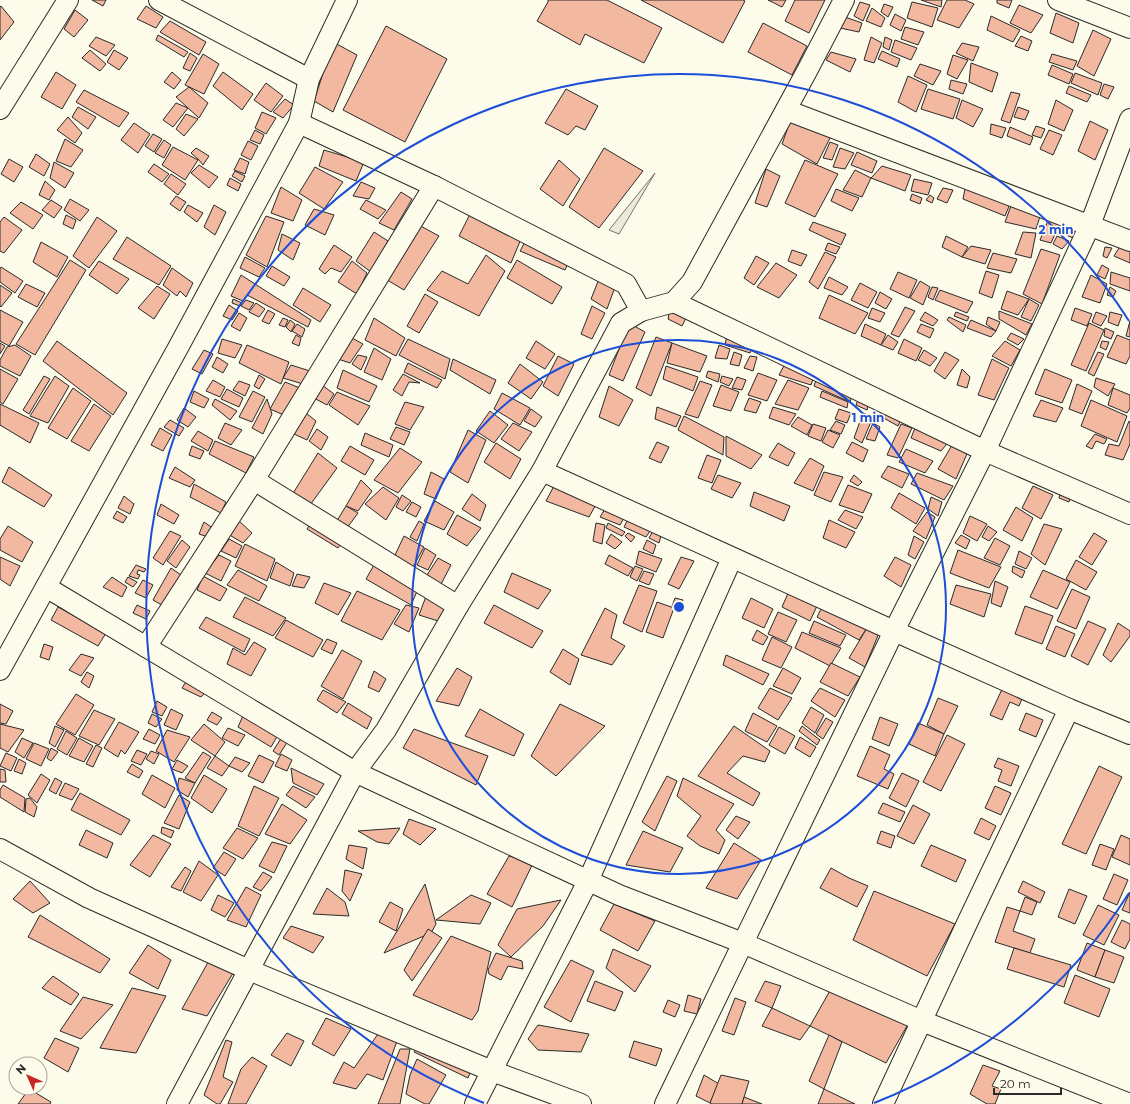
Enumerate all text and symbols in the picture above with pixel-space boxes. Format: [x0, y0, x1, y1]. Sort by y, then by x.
text: 2 min [1039, 222, 1073, 237]
text: 1 min [852, 410, 884, 425]
centre of rings [672, 600, 686, 614]
north arrow [8, 1056, 48, 1096]
text: N [13, 1061, 29, 1077]
scale bar [994, 1070, 1061, 1096]
text: 20 m [1000, 1076, 1031, 1091]

